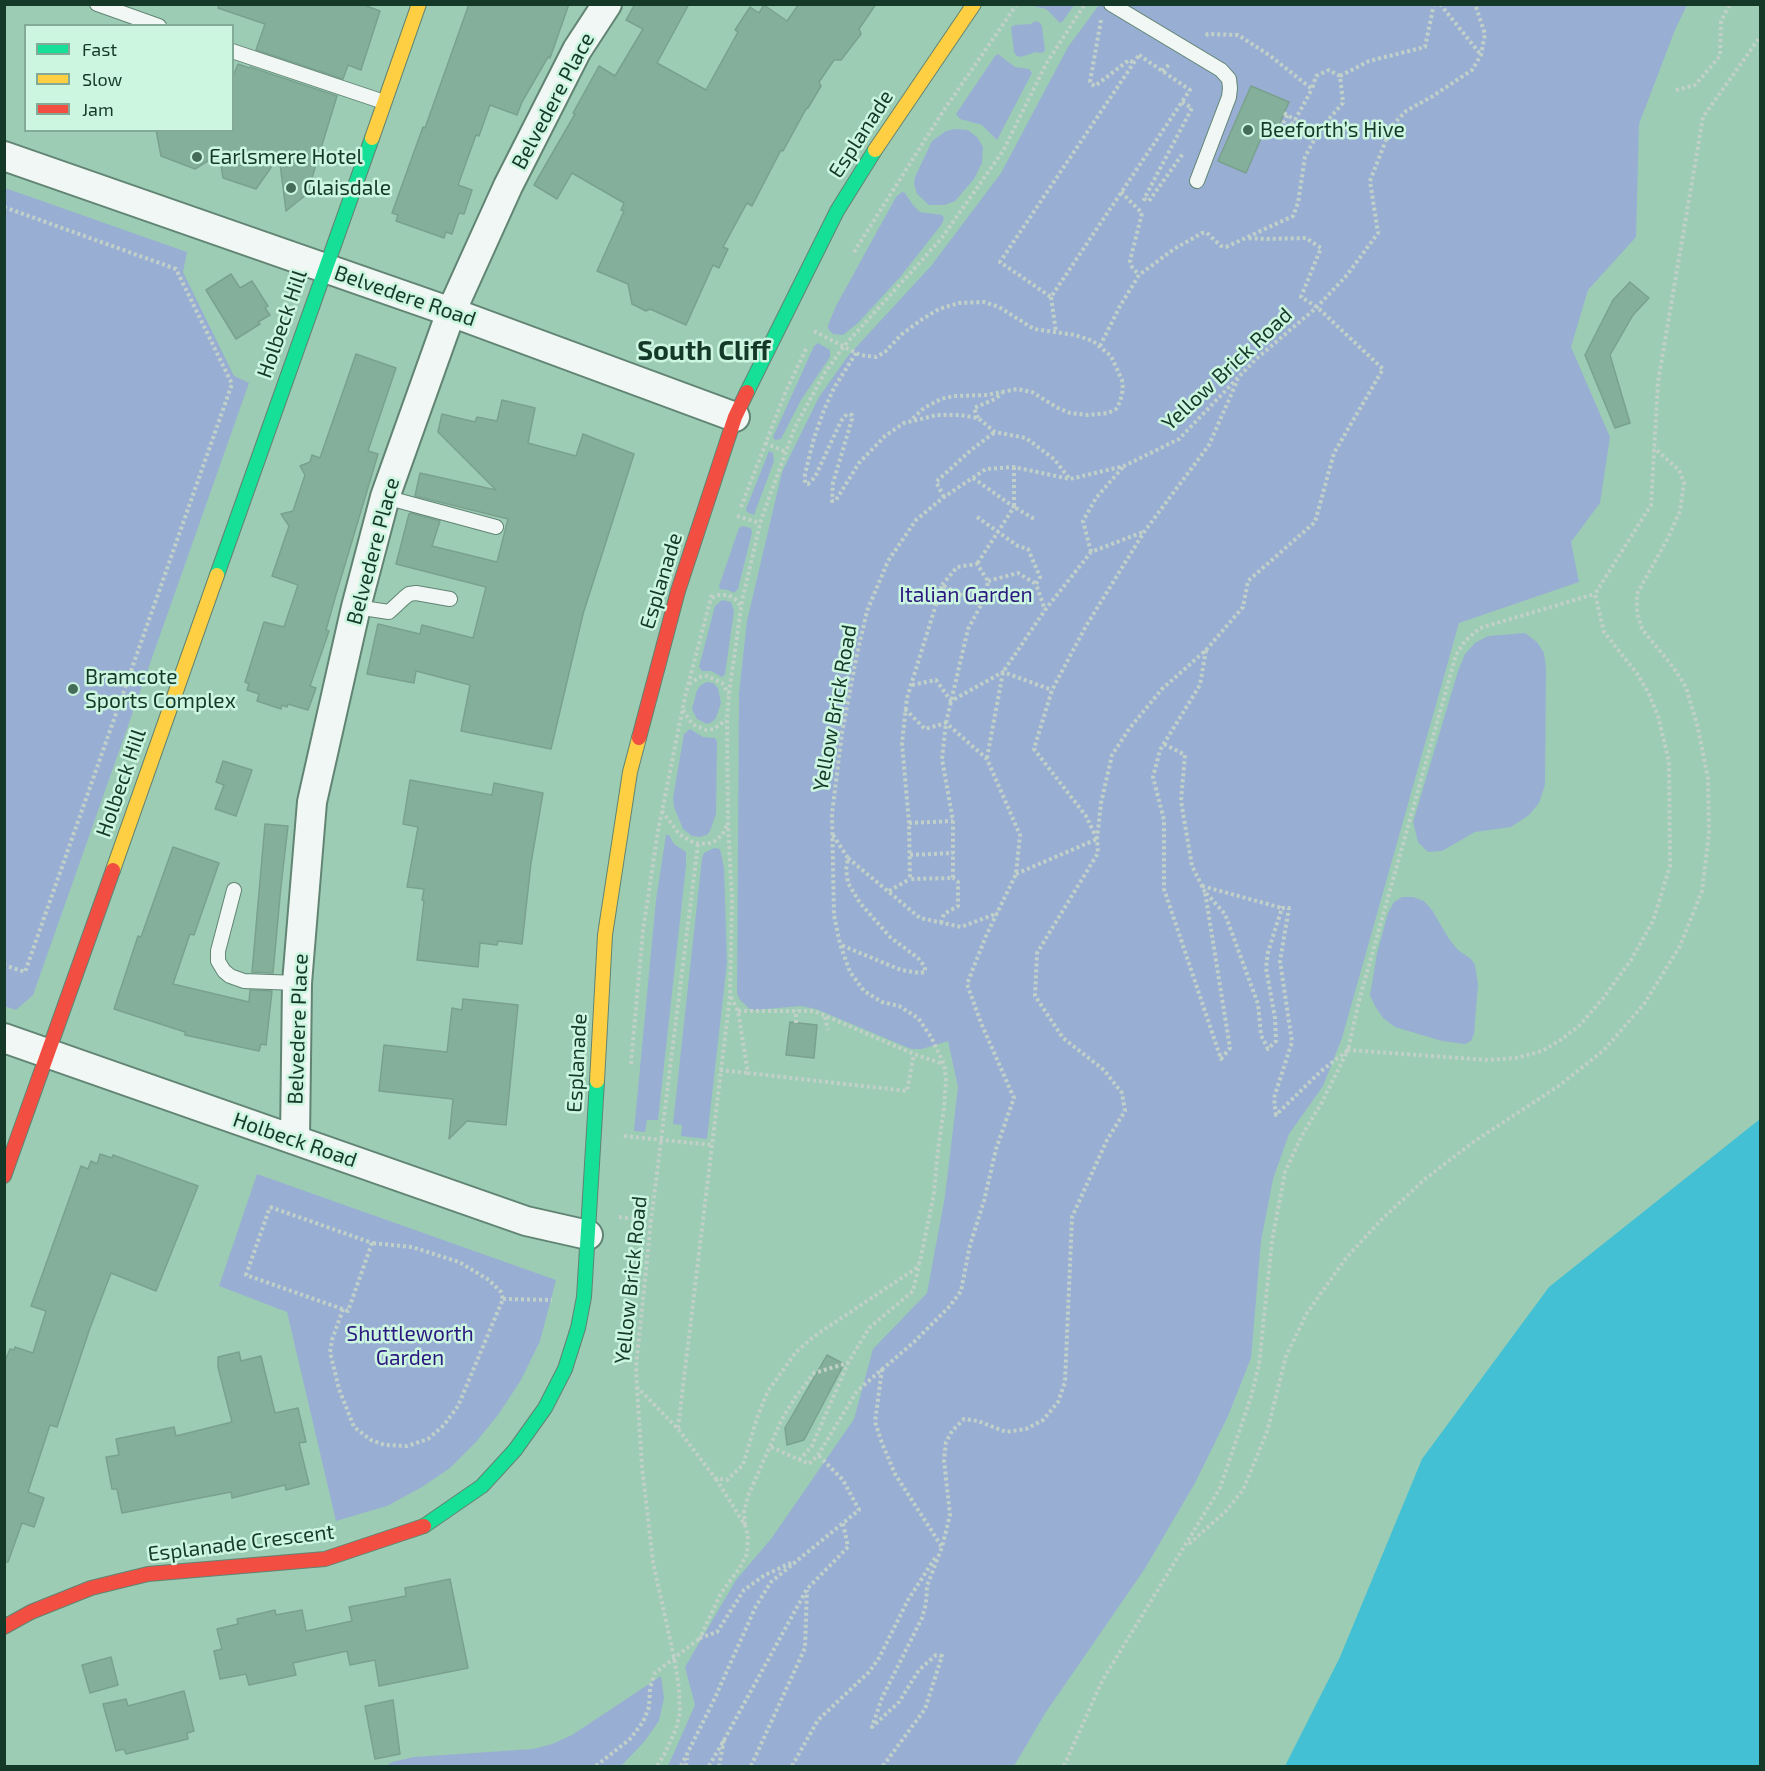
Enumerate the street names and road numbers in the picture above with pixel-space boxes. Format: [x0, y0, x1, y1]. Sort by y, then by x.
street label: Belvedere Place [506, 28, 600, 174]
street label: Esplanade [823, 85, 899, 183]
street label: Belvedere Road [331, 260, 479, 332]
street label: Holbeck Hill [252, 267, 312, 381]
street label: Yellow Brick Road [1157, 302, 1297, 436]
street label: Belvedere Place [341, 475, 405, 627]
street label: Esplanade [634, 530, 688, 632]
street label: Yellow Brick Road [808, 623, 862, 793]
street label: Holbeck Hill [91, 726, 151, 840]
street label: Belvedere Place [283, 953, 313, 1105]
street label: Esplanade [562, 1013, 592, 1113]
street label: Holbeck Road [230, 1107, 360, 1173]
street label: Yellow Brick Road [610, 1195, 652, 1365]
street label: Esplanade Crescent [146, 1519, 336, 1567]

